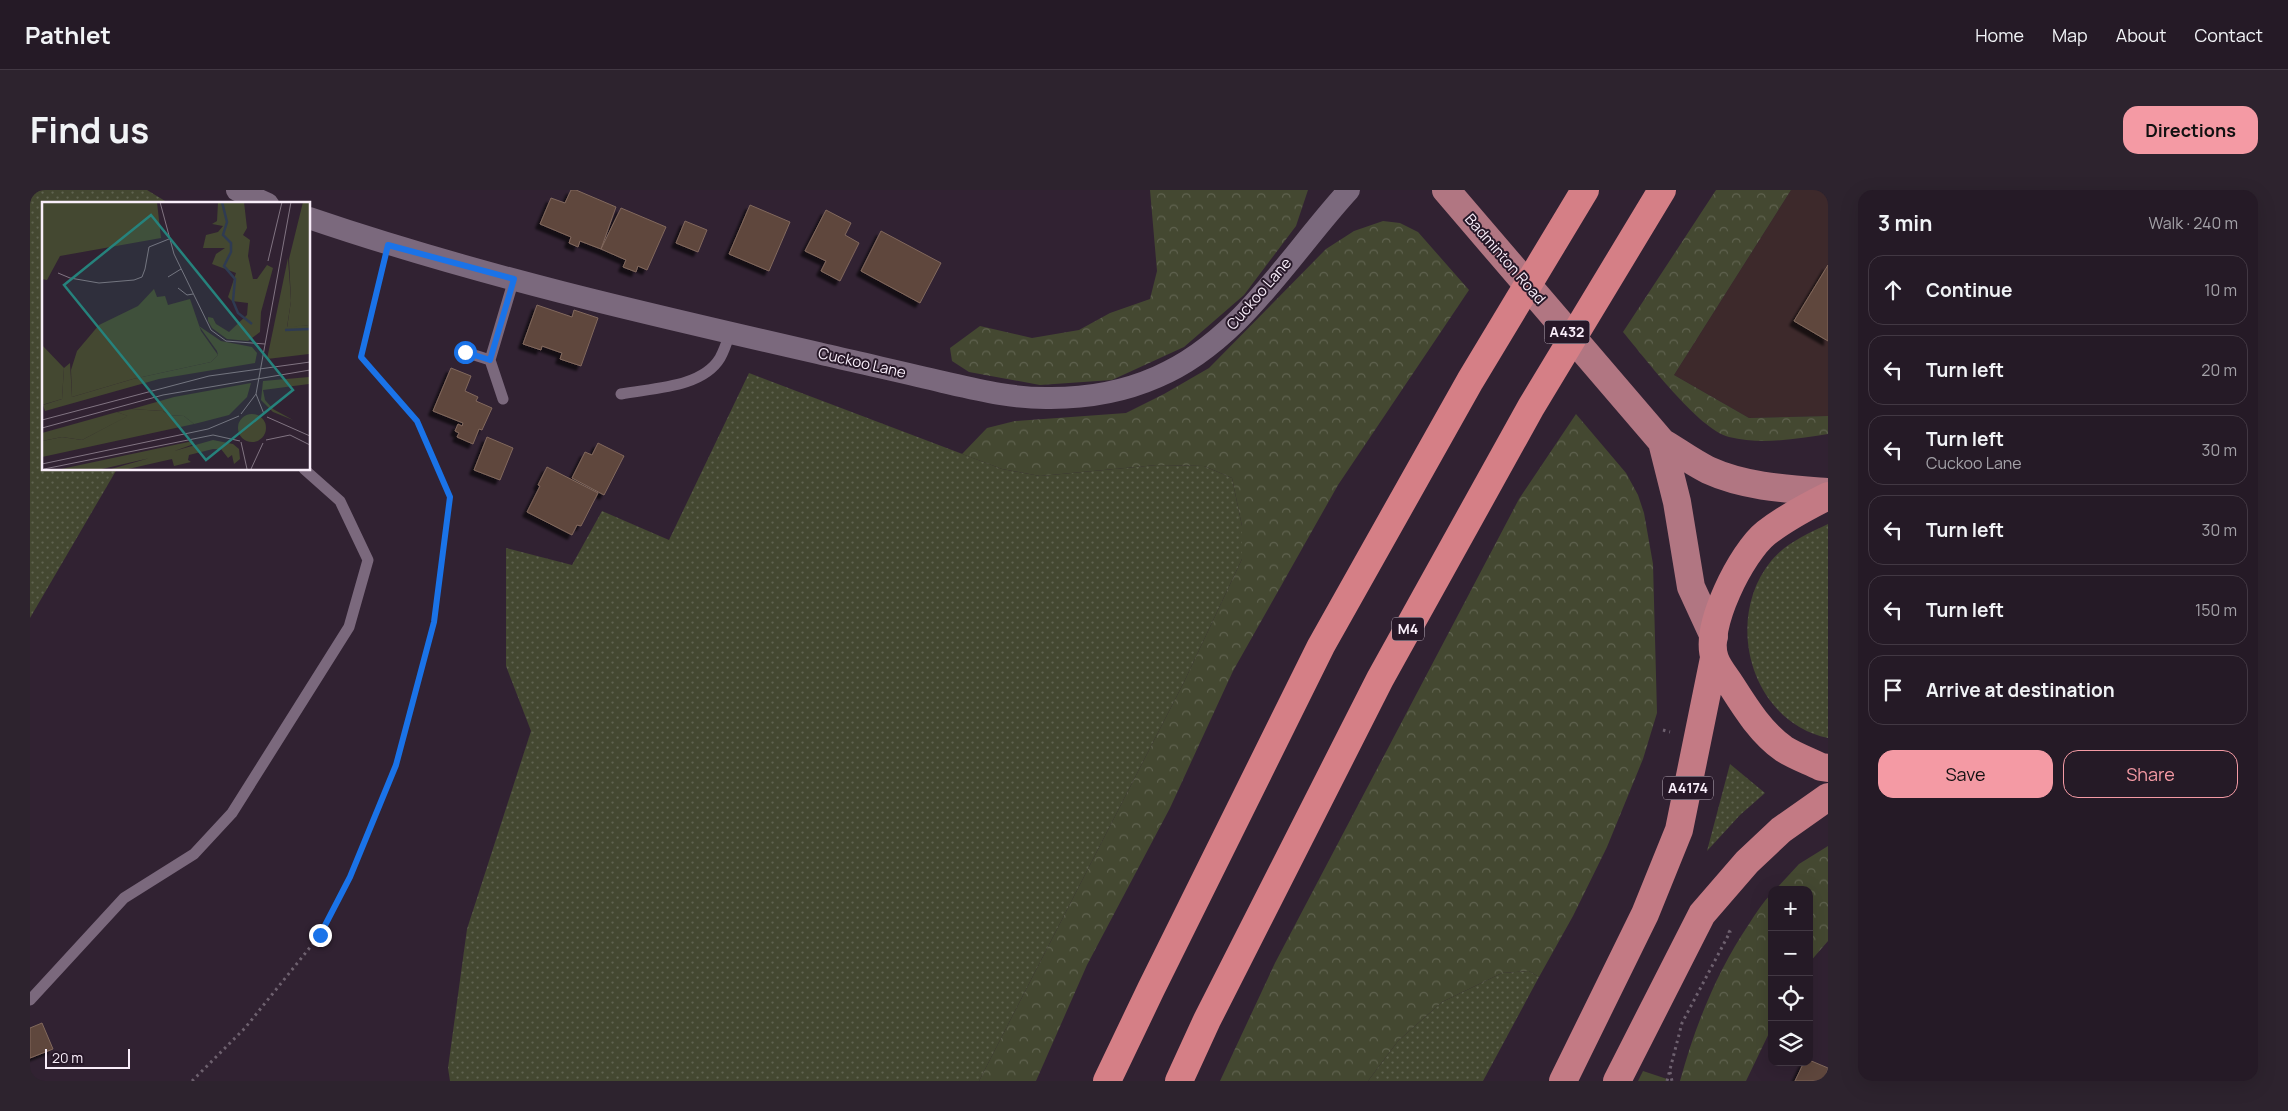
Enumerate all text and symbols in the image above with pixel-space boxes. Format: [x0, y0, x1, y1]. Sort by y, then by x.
text: Pathlet [25, 18, 111, 51]
text: Home [1975, 23, 2024, 47]
text: Map [2052, 23, 2088, 47]
text: About [2116, 23, 2166, 47]
text: Contact [2194, 23, 2263, 47]
text: Find us [30, 106, 149, 154]
button: Directions [2123, 106, 2258, 154]
inset map [42, 202, 310, 470]
street label: Badminton Road [1460, 209, 1551, 308]
text: 3 min [1878, 209, 1932, 237]
text: Walk · 240 m [2148, 212, 2238, 234]
street label: Cuckoo Lane [1221, 253, 1296, 334]
icon: ahead [1879, 276, 1907, 304]
text: Continue [1926, 277, 2012, 303]
text: 10 m [2204, 279, 2237, 301]
road number: A432 [1544, 320, 1590, 344]
route start [454, 341, 477, 364]
street label: Cuckoo Lane [816, 342, 908, 383]
icon: left [1879, 356, 1907, 384]
text: Turn left [1926, 357, 2004, 383]
text: 20 m [2201, 359, 2237, 381]
text: Turn left [1926, 426, 2004, 452]
icon: left [1879, 436, 1907, 464]
text: 30 m [2202, 439, 2237, 461]
text: Cuckoo Lane [1926, 452, 2022, 474]
icon: left [1879, 516, 1907, 544]
text: Turn left [1926, 517, 2004, 543]
text: 30 m [2202, 519, 2237, 541]
icon: left [1879, 596, 1907, 624]
text: Turn left [1926, 597, 2004, 623]
text: 150 m [2195, 599, 2237, 621]
road number: M4 [1392, 618, 1424, 640]
icon: arrive [1879, 676, 1907, 704]
text: Arrive at destination [1926, 677, 2115, 703]
button: Save [1878, 750, 2053, 798]
button: Share [2063, 750, 2238, 798]
road number: A4174 [1663, 776, 1713, 800]
map controls [1768, 886, 1813, 1066]
button: + [1768, 886, 1813, 931]
route end [309, 924, 332, 947]
button: − [1768, 931, 1813, 976]
button: locate [1768, 976, 1813, 1021]
button: layers [1768, 1021, 1813, 1066]
scale bar [45, 1046, 130, 1069]
text: 20 m [52, 1048, 83, 1067]

